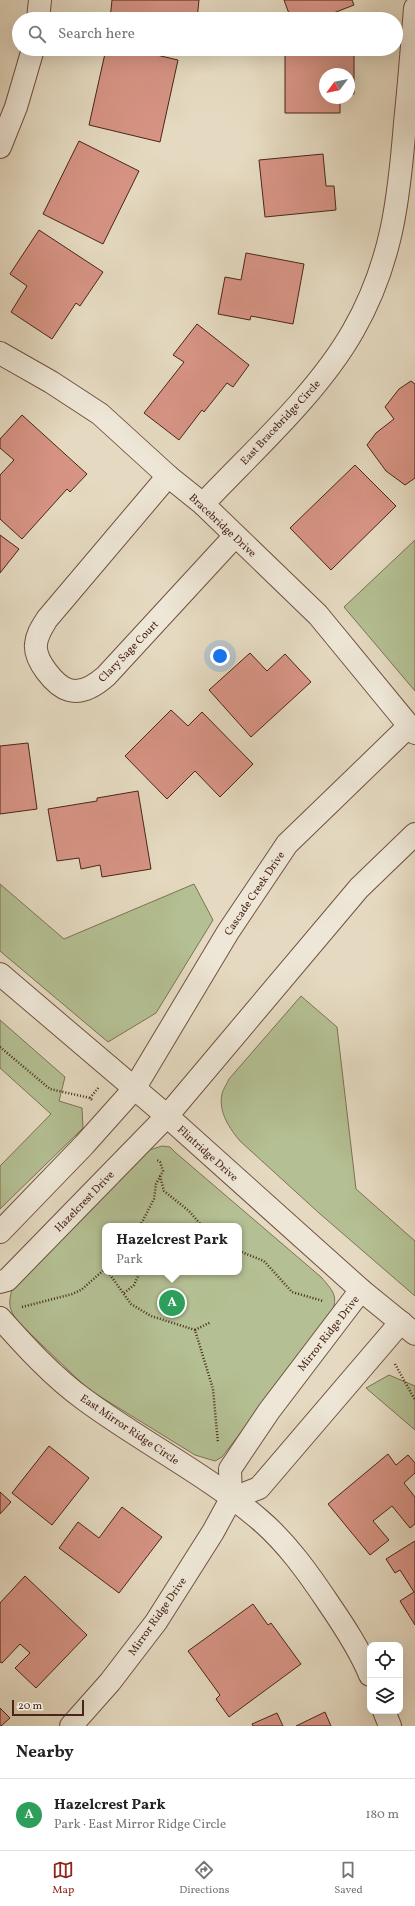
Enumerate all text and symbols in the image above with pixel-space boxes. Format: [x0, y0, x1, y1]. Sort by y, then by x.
search box [12, 12, 403, 56]
icon: search [26, 23, 48, 45]
text: Search here [58, 24, 135, 45]
north arrow [319, 68, 355, 104]
street label: East Bracebridge Circle [238, 377, 325, 469]
street label: Bracebridge Drive [185, 491, 259, 561]
street label: Clary Sage Court [96, 618, 163, 686]
your location [210, 646, 230, 666]
street label: Cascade Creek Drive [221, 849, 289, 939]
street label: Flintridge Drive [173, 1123, 241, 1186]
street label: Hazelcrest Drive [52, 1168, 118, 1236]
popup [102, 1223, 242, 1275]
text: Hazelcrest Park [116, 1230, 228, 1251]
text: Park [116, 1251, 143, 1269]
pin: A [159, 1288, 185, 1318]
street label: Mirror Ridge Drive [295, 1293, 364, 1375]
street label: East Mirror Ridge Circle [77, 1391, 182, 1469]
street label: Mirror Ridge Drive [126, 1575, 191, 1659]
map controls [367, 1642, 403, 1714]
button: locate [367, 1642, 403, 1678]
button: layers [367, 1678, 403, 1714]
scale bar [12, 1698, 84, 1717]
text: 20 m [18, 1699, 42, 1714]
text: Nearby [16, 1741, 74, 1764]
text: Hazelcrest Park [54, 1795, 165, 1816]
text: A [24, 1806, 34, 1824]
text: 180 m [365, 1806, 399, 1824]
text: Park · East Mirror Ridge Circle [54, 1816, 226, 1834]
tab: Map [52, 1859, 74, 1898]
tab: Directions [179, 1859, 230, 1898]
tab: Saved [334, 1859, 363, 1898]

